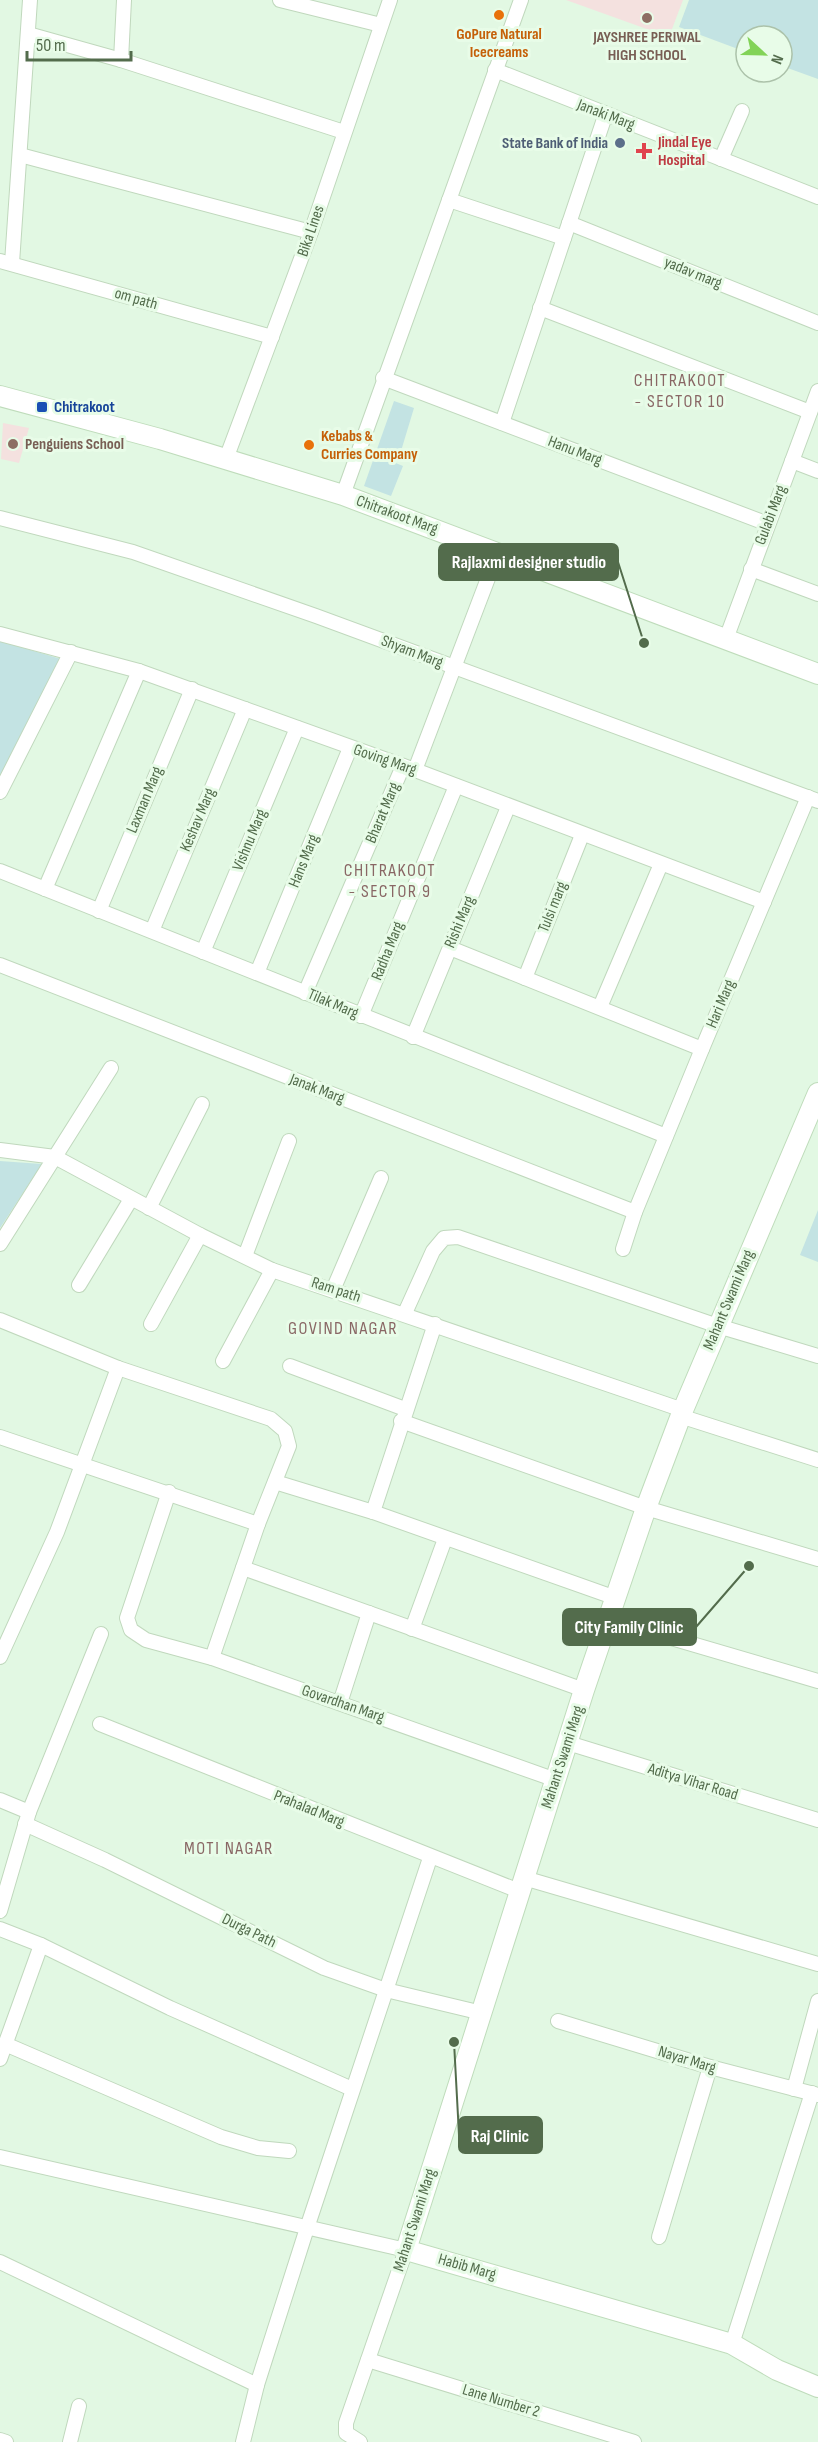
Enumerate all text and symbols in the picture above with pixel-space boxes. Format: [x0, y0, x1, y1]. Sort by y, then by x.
marker: GoPure Natural Icecreams [492, 8, 506, 22]
marker: JAYSHREE PERIWAL HIGH SCHOOL [640, 11, 654, 25]
scale bar [27, 24, 130, 62]
north arrow [734, 24, 794, 84]
place label: GoPure Natural Icecreams [456, 25, 542, 62]
place label: JAYSHREE PERIWAL HIGH SCHOOL [592, 28, 702, 65]
text: 50 m [36, 35, 66, 56]
text: N [766, 52, 787, 67]
street label: Janaki Marg [574, 95, 638, 135]
place label: Jindal Eye Hospital [657, 133, 712, 170]
place label: State Bank of India [502, 134, 608, 153]
marker: State Bank of India [613, 136, 627, 150]
marker: Jindal Eye Hospital [635, 142, 653, 160]
street label: Bika Lines [293, 203, 329, 259]
street label: yadav marg [661, 253, 725, 293]
street label: om path [112, 284, 160, 314]
district label: CHITRAKOOT - SECTOR 10 [634, 370, 726, 412]
place label: Chitrakoot [54, 398, 115, 417]
marker: Chitrakoot [35, 400, 49, 414]
place label: Kebabs & Curries Company [321, 427, 418, 464]
street label: Hanu Marg [545, 432, 605, 470]
place label: Penguiens School [25, 435, 124, 454]
marker: Penguiens School [6, 437, 20, 451]
marker: Kebabs & Curries Company [302, 438, 316, 452]
street label: Gulabi Marg [751, 483, 791, 547]
street label: Chitrakoot Marg [353, 491, 441, 539]
callout: Rajlaxmi designer studio [439, 544, 618, 580]
text: Rajlaxmi designer studio [452, 552, 606, 573]
street label: Shyam Marg [378, 632, 446, 672]
street label: Goving Marg [351, 740, 419, 780]
street label: Laxman Marg [123, 764, 167, 836]
street label: Bharat Marg [362, 780, 404, 846]
street label: Keshav Marg [176, 785, 220, 855]
street label: Vishnu Marg [229, 806, 271, 874]
street label: Hans Marg [285, 832, 323, 890]
district label: CHITRAKOOT - SECTOR 9 [344, 860, 436, 902]
street label: Tulsi marg [534, 879, 572, 935]
street label: Rishi Marg [441, 893, 479, 951]
street label: Radha Marg [368, 919, 408, 983]
street label: Hari Marg [702, 977, 740, 1031]
street label: Tilak Marg [305, 985, 361, 1023]
street label: Janak Marg [286, 1070, 347, 1108]
street label: Mahant Swami Marg [699, 1247, 759, 1353]
street label: Ram path [309, 1273, 363, 1307]
district label: GOVIND NAGAR [288, 1318, 398, 1339]
callout: City Family Clinic [563, 1609, 696, 1645]
text: City Family Clinic [574, 1617, 684, 1638]
street label: Govardhan Marg [299, 1681, 387, 1727]
street label: Mahant Swami Marg [537, 1703, 589, 1811]
street label: Aditya Vihar Road [645, 1759, 740, 1805]
street label: Prahalad Marg [271, 1786, 347, 1832]
district label: MOTI NAGAR [184, 1838, 274, 1859]
street label: Durga Path [219, 1910, 279, 1952]
street label: Nayar Marg [656, 2042, 718, 2078]
callout: Raj Clinic [459, 2117, 542, 2153]
text: Raj Clinic [471, 2126, 529, 2147]
street label: Mahant Swami Marg [389, 2166, 441, 2274]
street label: Habib Marg [436, 2250, 498, 2284]
street label: Lane Number 2 [460, 2380, 542, 2422]

